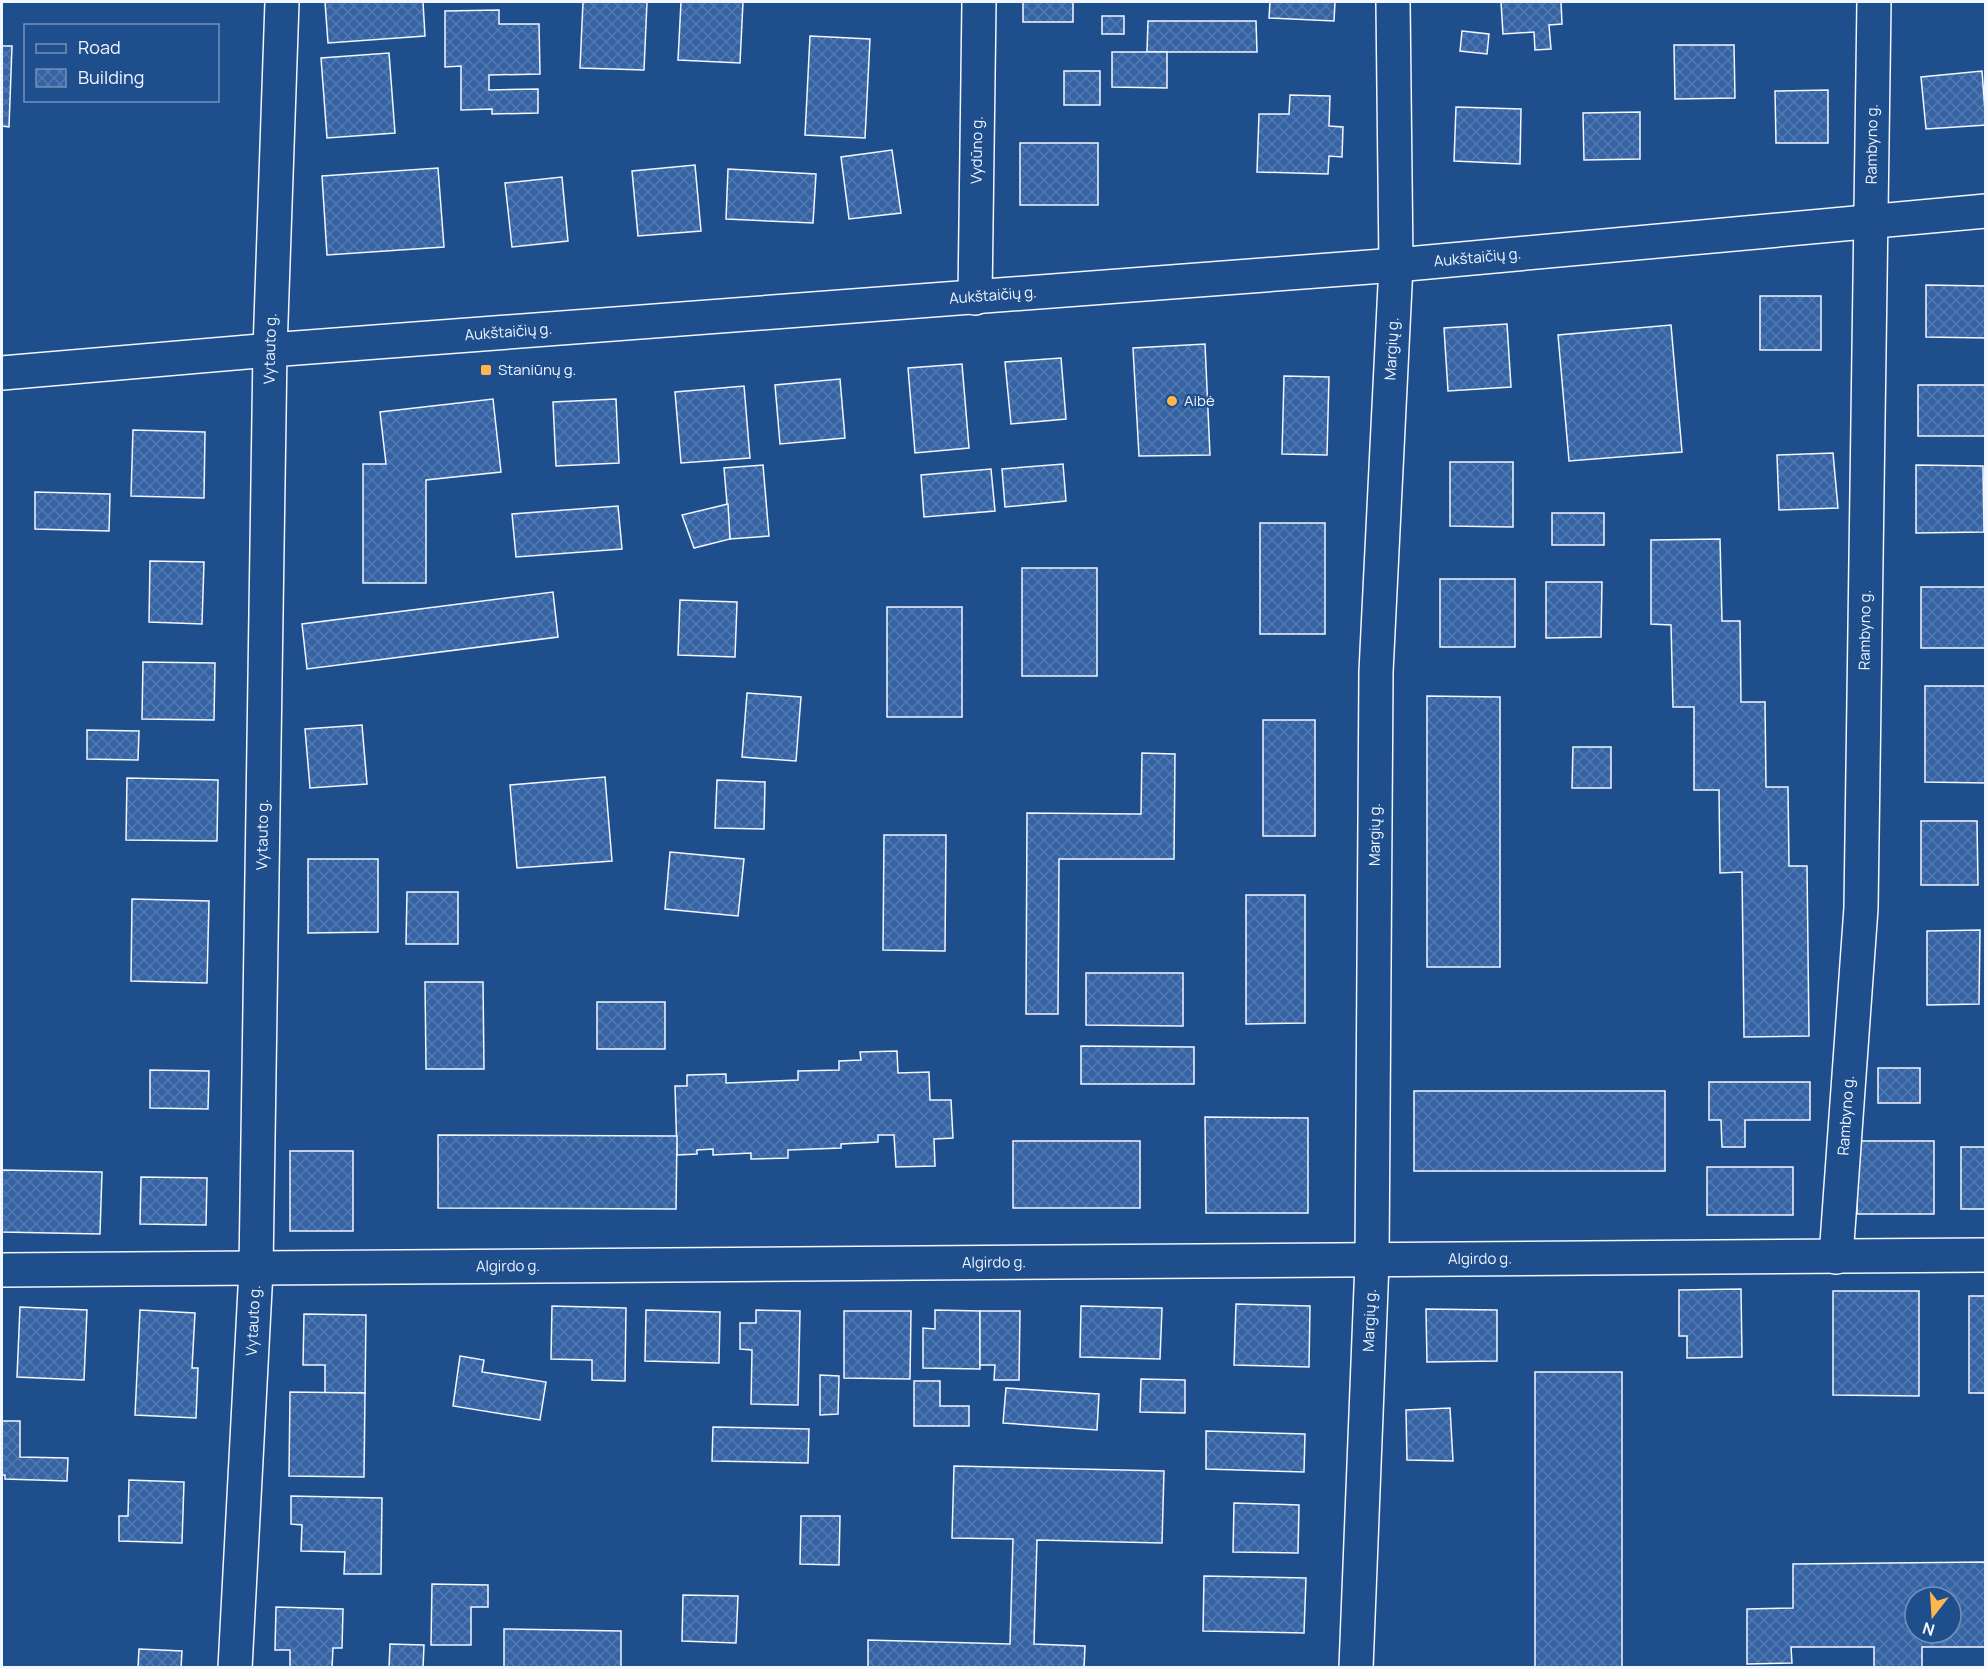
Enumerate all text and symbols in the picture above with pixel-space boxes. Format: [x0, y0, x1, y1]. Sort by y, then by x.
legend [24, 24, 219, 102]
text: Road [78, 35, 121, 59]
text: Building [78, 65, 144, 89]
street label: Rambyno g. [1860, 104, 1883, 184]
street label: Vydūno g. [966, 116, 987, 184]
street label: Aukštaičių g. [1433, 243, 1522, 271]
street label: Aukštaičių g. [948, 281, 1037, 309]
street label: Vytauto g. [258, 313, 281, 384]
street label: Margių g. [1379, 317, 1403, 381]
street label: Aukštaičių g. [464, 318, 553, 345]
place label: Staniūnų g. [498, 359, 576, 380]
marker: Staniūnų g. [479, 363, 493, 377]
place label: Aibė [1184, 390, 1215, 411]
marker: Aibė [1165, 394, 1179, 408]
street label: Rambyno g. [1853, 590, 1876, 670]
street label: Vytauto g. [251, 799, 273, 870]
street label: Margių g. [1364, 803, 1385, 866]
street label: Rambyno g. [1832, 1074, 1859, 1156]
street label: Algirdo g. [1448, 1248, 1512, 1269]
street label: Algirdo g. [962, 1251, 1026, 1273]
street label: Algirdo g. [476, 1255, 540, 1276]
street label: Vytauto g. [240, 1284, 265, 1357]
street label: Margių g. [1357, 1288, 1381, 1352]
north arrow [1903, 1585, 1963, 1645]
text: N [1920, 1617, 1937, 1642]

